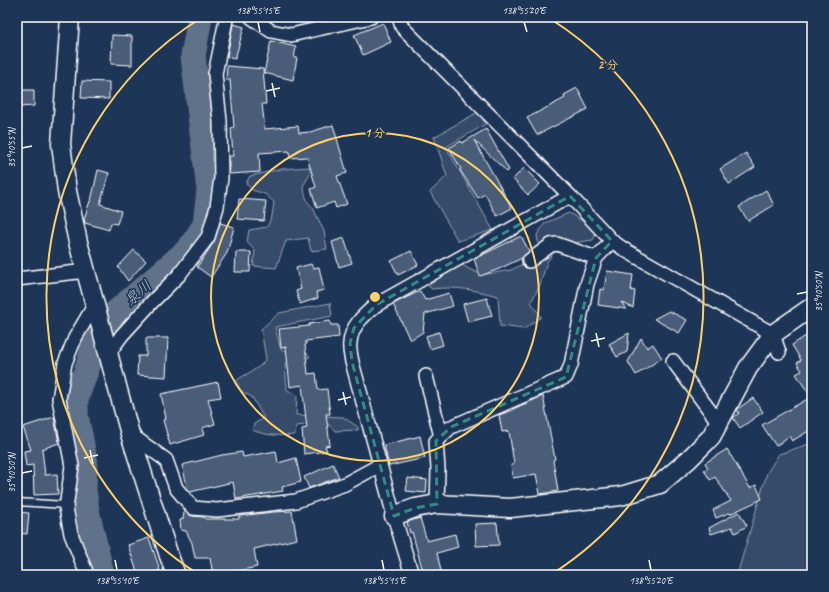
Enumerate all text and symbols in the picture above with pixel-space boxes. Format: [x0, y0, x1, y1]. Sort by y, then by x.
text: 138°55'15"E [236, 4, 281, 17]
text: 138°55'20"E [502, 4, 547, 17]
text: 2 分 [598, 57, 618, 73]
text: 1 分 [365, 125, 385, 141]
text: 35°10'55"N [5, 126, 18, 168]
text: 35°10'50"N [812, 270, 825, 312]
water label: 泉川 [121, 276, 156, 310]
centre of rings [368, 290, 382, 304]
text: 35°10'50"N [5, 451, 18, 493]
text: 138°55'10"E [95, 574, 140, 587]
text: 138°55'15"E [362, 574, 407, 587]
text: 138°55'20"E [629, 574, 674, 587]

